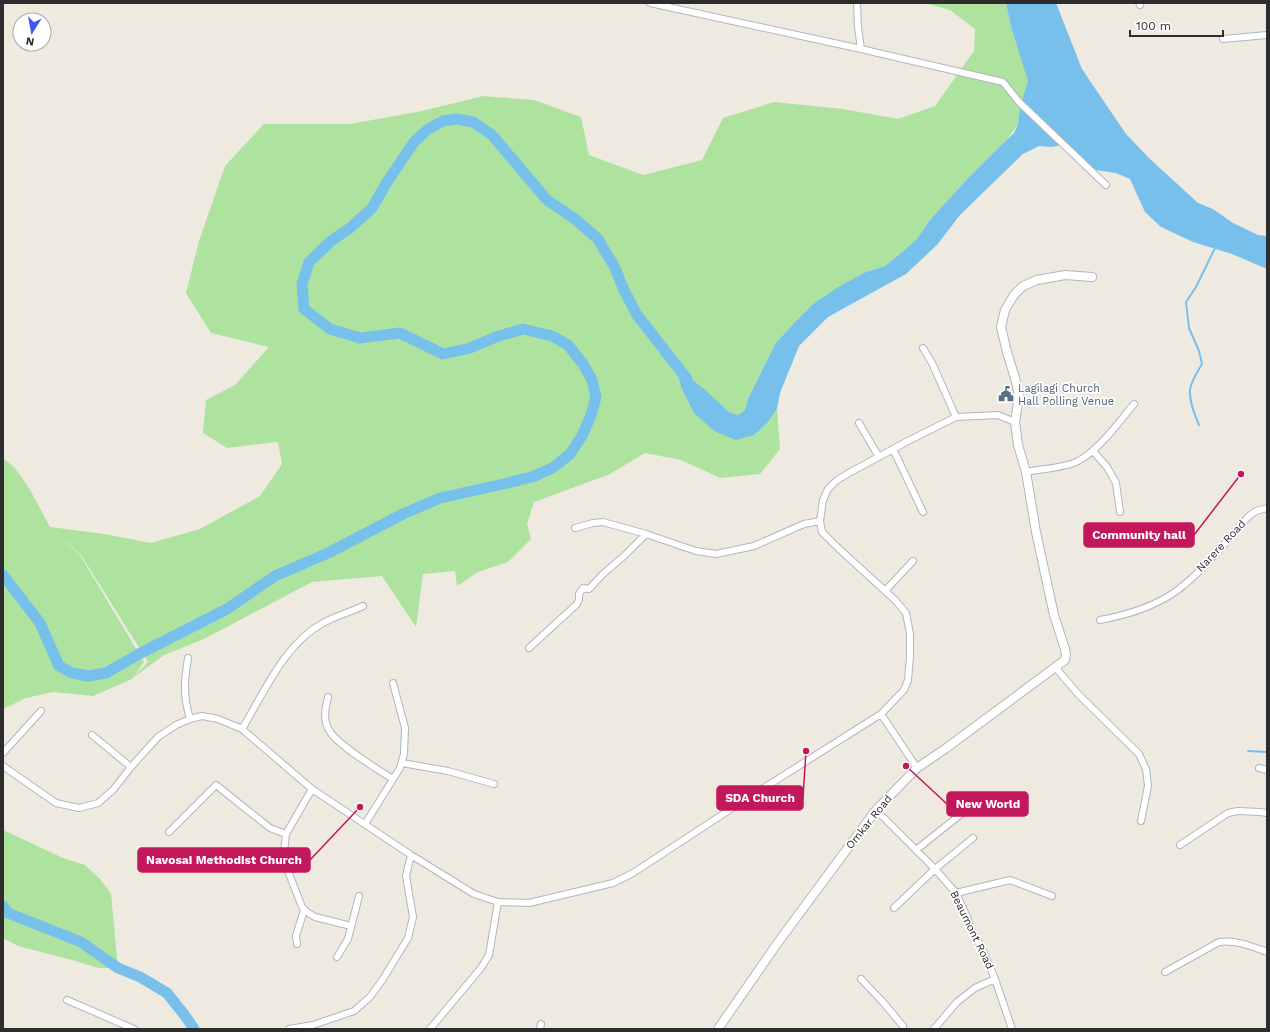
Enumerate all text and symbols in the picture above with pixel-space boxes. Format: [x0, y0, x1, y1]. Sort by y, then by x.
north arrow [12, 12, 52, 52]
scale bar [1130, 12, 1223, 38]
text: 100 m [1136, 19, 1171, 33]
text: N [25, 34, 35, 48]
place label: Lagilagi Church Hall Polling Venue [1018, 382, 1114, 408]
public building icon: Lagilagi Church Hall Polling Venue [997, 385, 1015, 403]
street label: Narere Road [1194, 517, 1248, 575]
callout: Community hall [1084, 523, 1194, 547]
text: Community hall [1092, 528, 1186, 542]
callout: SDA Church [717, 786, 803, 810]
text: SDA Church [725, 791, 795, 805]
street label: Omkar Road [843, 792, 895, 852]
callout: New World [947, 792, 1028, 816]
text: New World [956, 797, 1020, 811]
callout: Navosai Methodist Church [138, 848, 310, 872]
text: Navosai Methodist Church [146, 853, 302, 867]
street label: Beaumont Road [947, 889, 997, 971]

